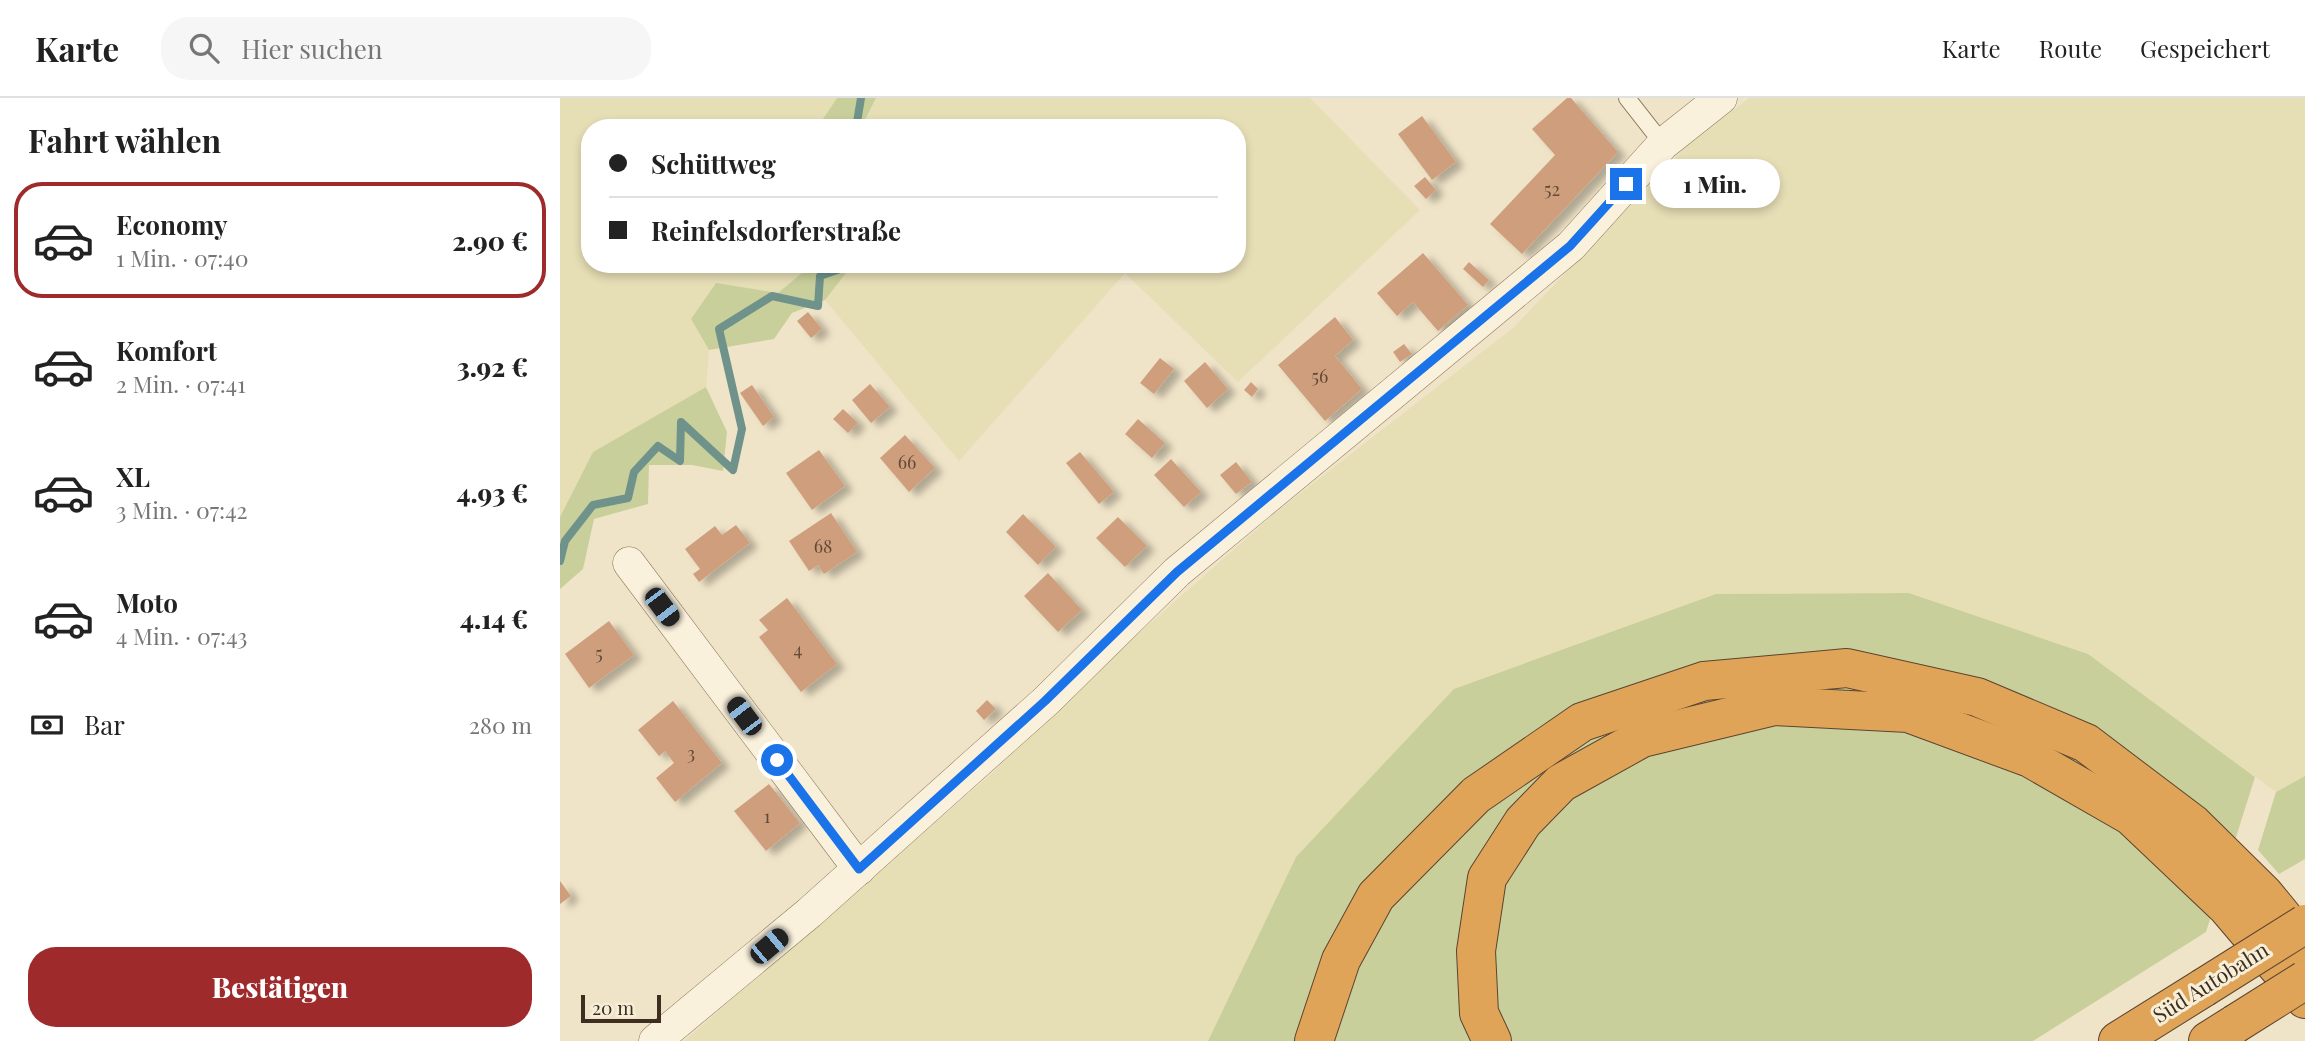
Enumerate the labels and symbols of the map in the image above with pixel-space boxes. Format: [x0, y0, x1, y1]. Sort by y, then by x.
callout: 1 Min. [1650, 160, 1780, 208]
route end [1610, 168, 1642, 200]
house number: 52 [1544, 177, 1560, 201]
house number: 56 [1312, 364, 1328, 388]
house number: 66 [898, 450, 916, 474]
house number: 68 [814, 534, 832, 558]
car [641, 584, 684, 630]
house number: 4 [794, 637, 803, 661]
house number: 5 [595, 641, 603, 665]
car [723, 693, 766, 739]
house number: 3 [687, 741, 695, 765]
route start [761, 744, 793, 776]
house number: 1 [764, 804, 771, 828]
car [747, 924, 792, 968]
street label: Süd Autobahn [2147, 934, 2273, 1028]
scale bar [581, 992, 662, 1024]

